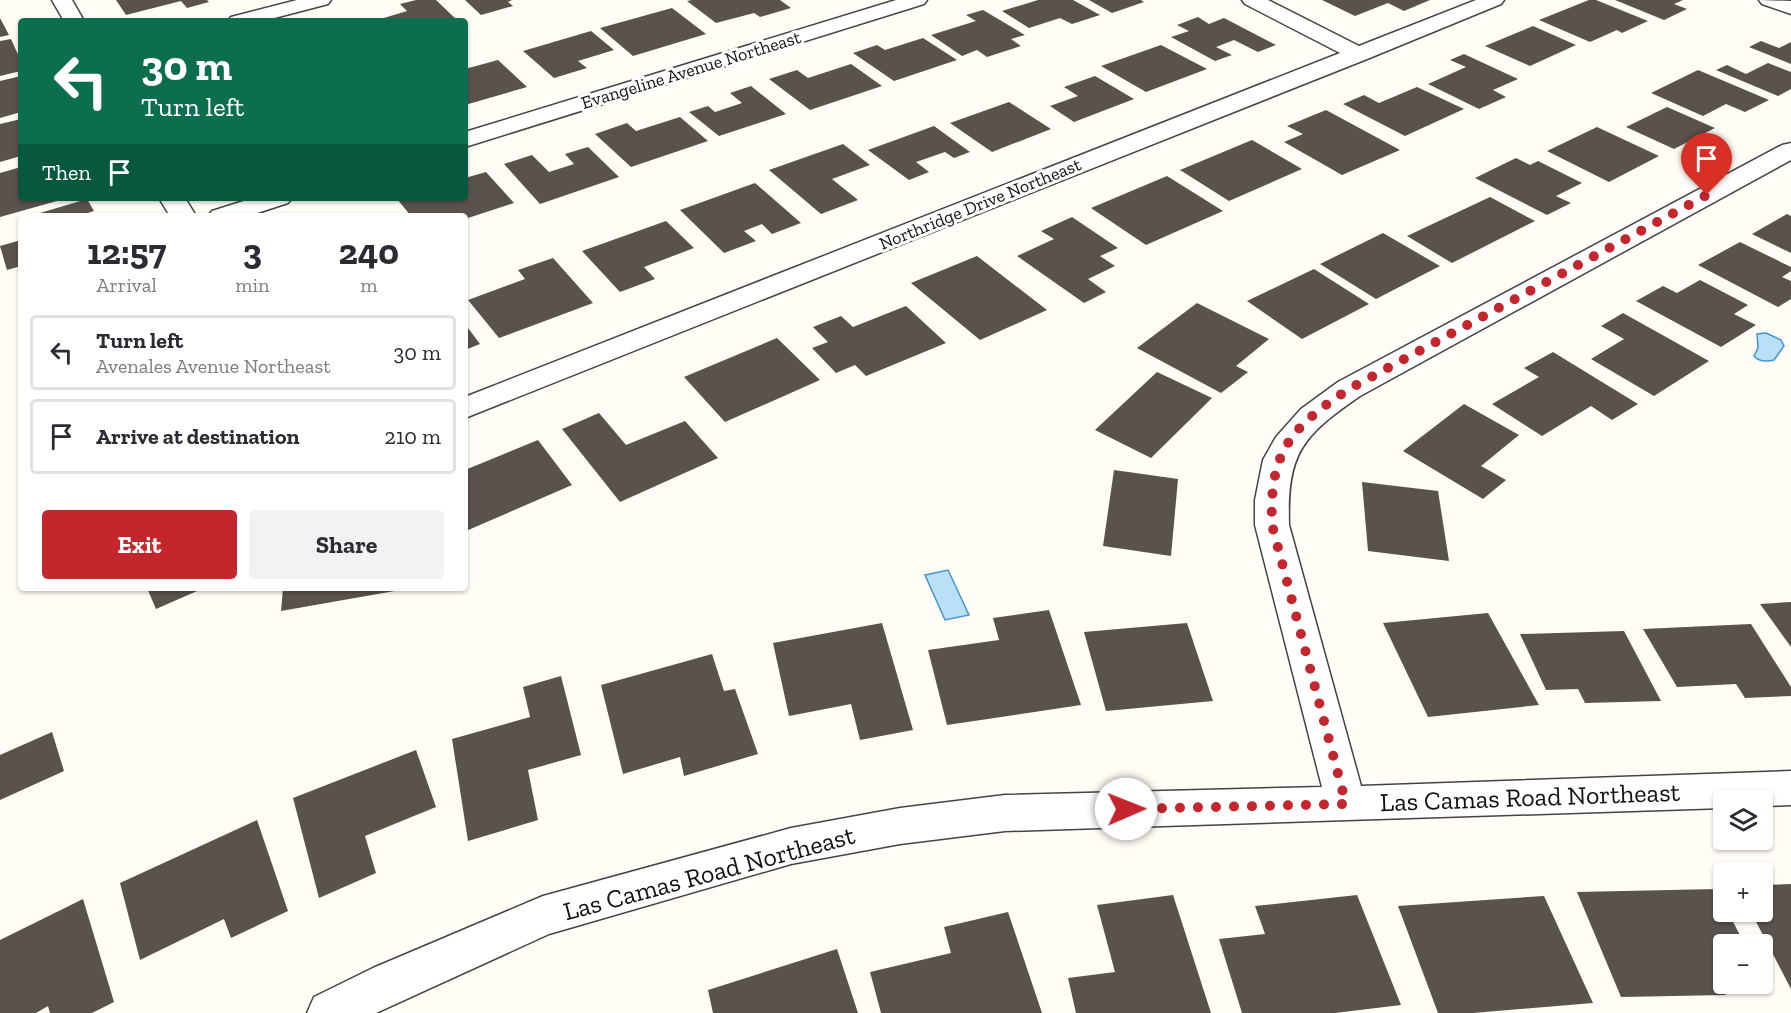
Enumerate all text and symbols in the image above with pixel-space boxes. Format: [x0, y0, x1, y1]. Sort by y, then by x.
street label: Evangeline Avenue Northeast [579, 26, 804, 114]
text: 30 m [141, 40, 232, 91]
icon: left [42, 42, 120, 120]
text: Turn left [141, 91, 244, 123]
pin [1681, 133, 1732, 195]
icon: arrive [1690, 142, 1723, 175]
street label: Northridge Drive Northeast [876, 153, 1085, 255]
icon: arrive [103, 156, 136, 189]
text: Then [42, 159, 91, 186]
text: 12:57 [87, 230, 166, 273]
text: 3 [243, 230, 262, 273]
text: 240 [338, 230, 399, 273]
text: Arrival [96, 273, 157, 297]
text: min [235, 273, 270, 297]
text: m [360, 273, 377, 297]
text: Turn left [96, 327, 183, 354]
icon: left [45, 336, 78, 369]
text: 30 m [394, 339, 441, 366]
text: Avenales Avenue Northeast [96, 354, 331, 378]
icon: arrive [45, 420, 78, 453]
text: Arrive at destination [96, 423, 299, 450]
text: 210 m [385, 423, 441, 450]
button: Exit [42, 510, 237, 579]
button: Share [249, 510, 444, 579]
street label: Las Camas Road Northeast [1379, 776, 1681, 818]
position arrow [1094, 777, 1158, 841]
map controls [1713, 790, 1773, 994]
button: layers [1713, 790, 1773, 850]
street label: Las Camas Road Northeast [560, 819, 859, 927]
button: + [1713, 862, 1773, 922]
button: − [1713, 934, 1773, 994]

